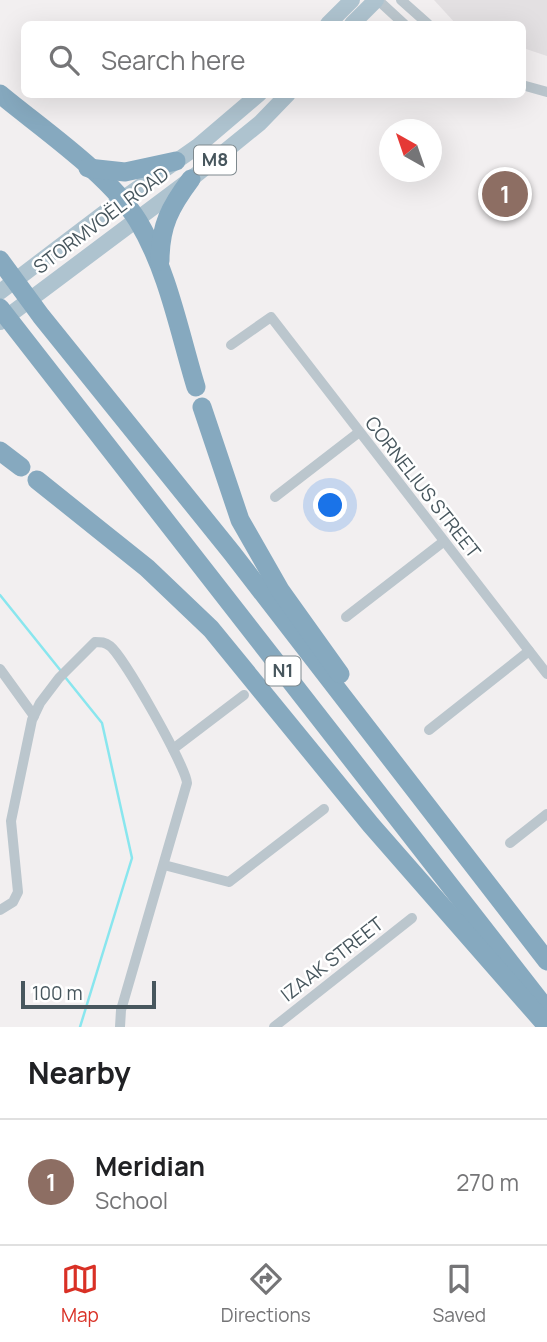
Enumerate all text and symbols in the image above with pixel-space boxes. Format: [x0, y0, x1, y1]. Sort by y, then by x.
search box [21, 21, 526, 98]
icon: search [45, 41, 83, 79]
text: Search here [101, 42, 246, 78]
north arrow [379, 119, 442, 182]
road number: M8 [194, 146, 236, 174]
street label: STORMVOËL ROAD [28, 161, 174, 279]
pin: 1 [482, 168, 528, 220]
street label: CORNELIUS STREET [359, 411, 487, 564]
your location [313, 488, 347, 522]
road number: N1 [266, 656, 300, 686]
street label: IZAAK STREET [275, 910, 389, 1007]
scale bar [21, 978, 156, 1010]
text: 100 m [32, 980, 83, 1006]
text: Nearby [28, 1052, 131, 1093]
text: Meridian [95, 1148, 205, 1184]
text: 1 [46, 1166, 56, 1198]
text: 270 m [456, 1166, 519, 1198]
text: School [95, 1184, 168, 1216]
tab: Map [61, 1260, 99, 1328]
tab: Directions [221, 1260, 311, 1328]
tab: Saved [433, 1260, 486, 1328]

